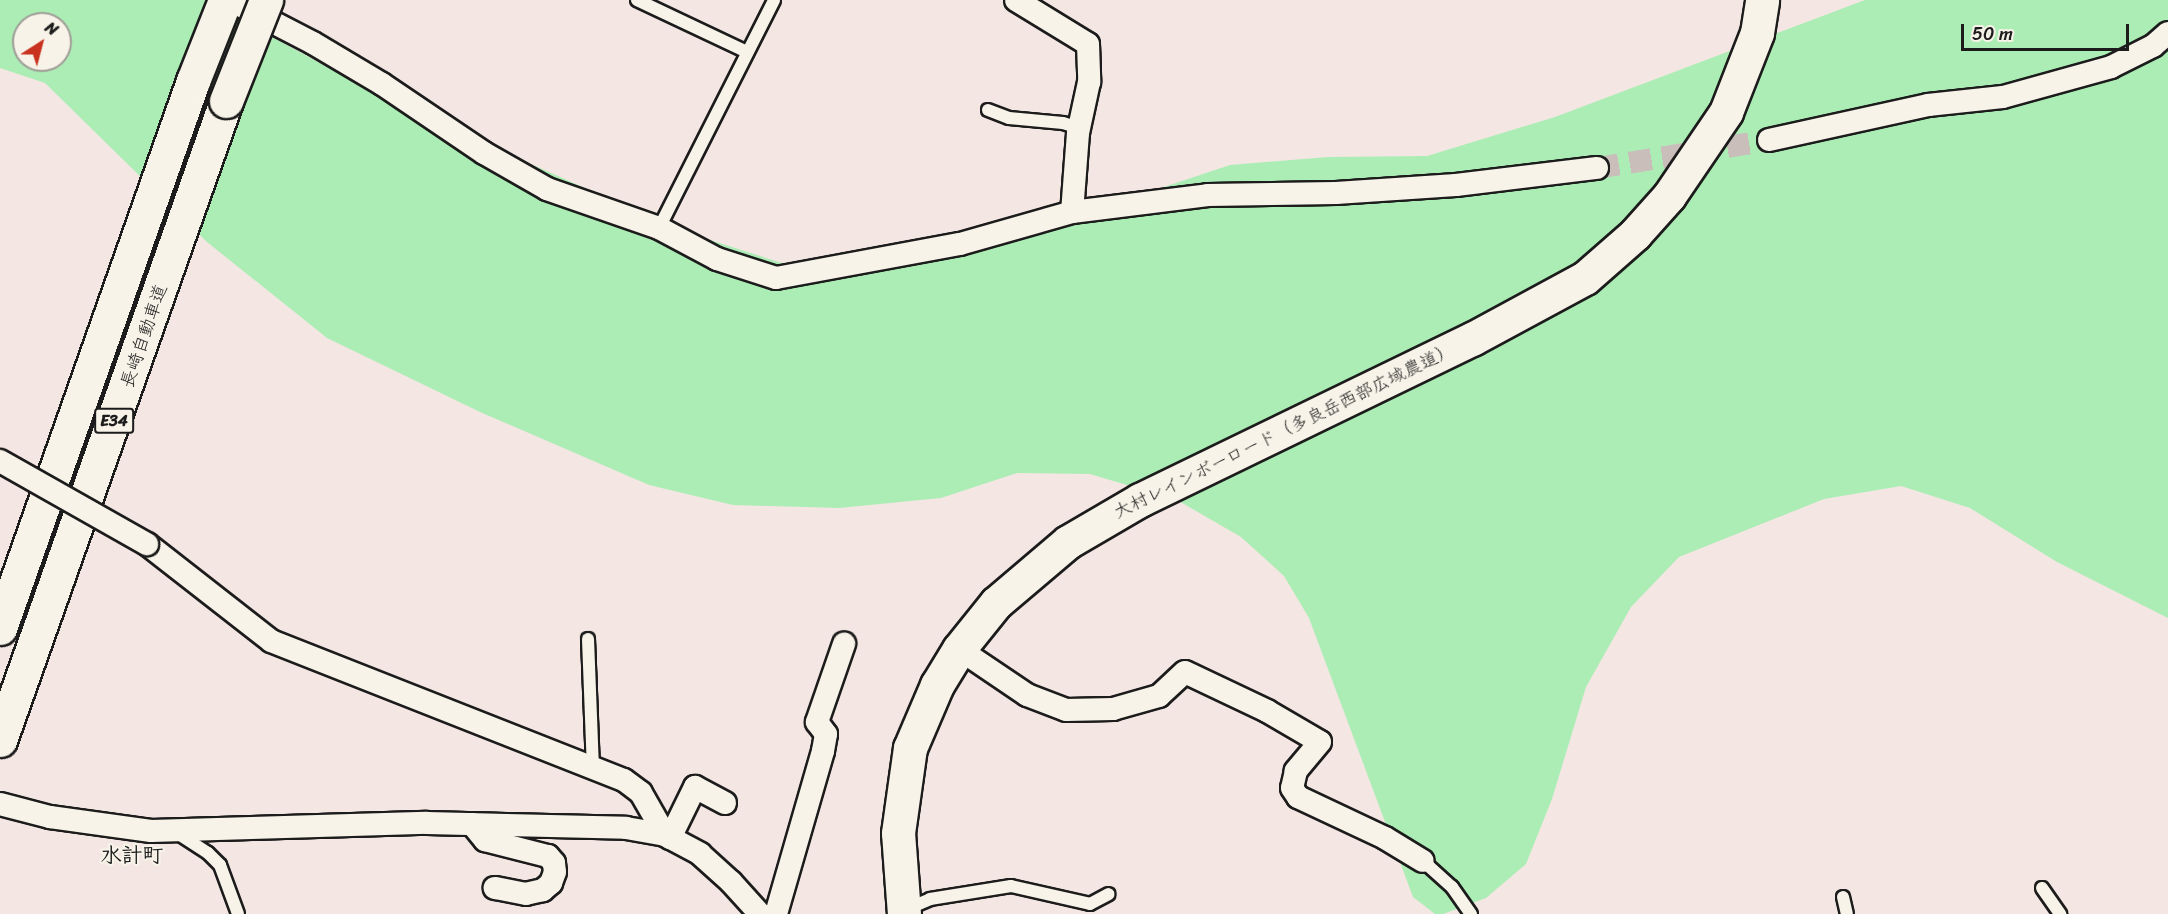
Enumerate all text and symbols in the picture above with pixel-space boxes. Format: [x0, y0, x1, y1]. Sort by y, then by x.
north arrow [12, 12, 72, 72]
scale bar [1964, 12, 2132, 50]
text: N [39, 14, 65, 44]
text: 50 m [1972, 18, 2013, 50]
street label: 長崎自動車道 [116, 281, 172, 391]
street label: 大村レインボーロード（多良岳西部広域農道） [1109, 338, 1459, 524]
road number: E34 [93, 408, 135, 434]
district label: 水計町 [101, 842, 163, 868]

